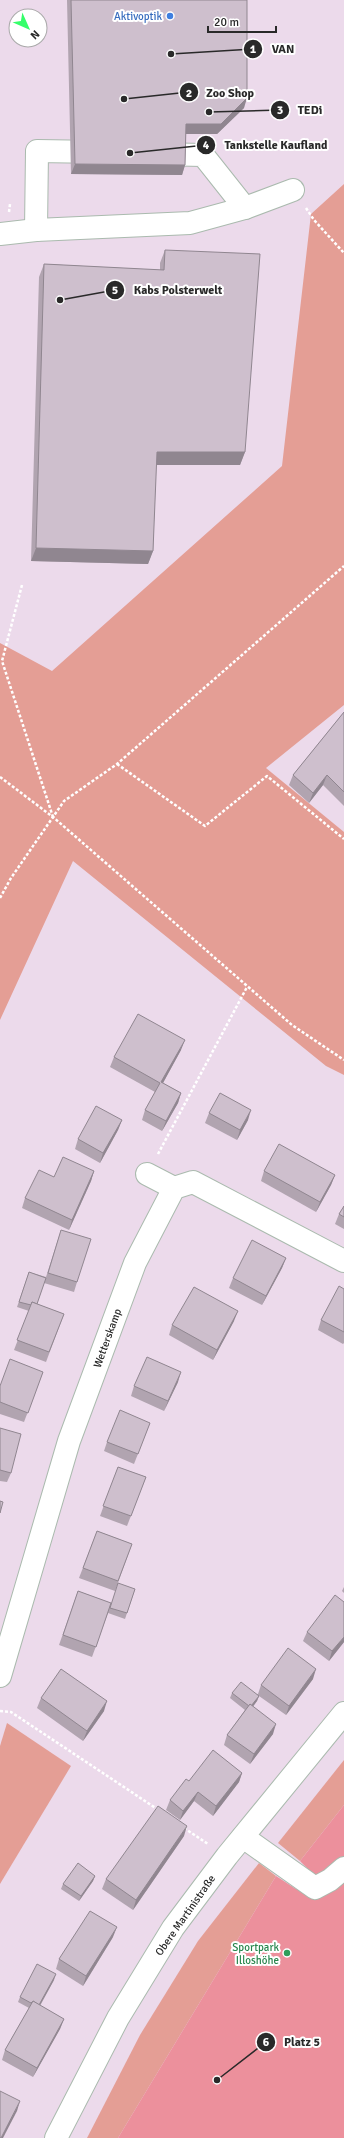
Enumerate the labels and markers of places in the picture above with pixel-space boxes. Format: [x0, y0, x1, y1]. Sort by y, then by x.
place label: Aktivoptik [114, 10, 162, 23]
marker: Aktivoptik [165, 11, 175, 21]
callout: VAN [243, 37, 302, 61]
callout: Zoo Shop [179, 80, 262, 104]
callout: TEDi [270, 98, 330, 122]
callout: Tankstelle Kaufland [196, 133, 335, 157]
callout: Kabs Polsterwelt [105, 278, 230, 302]
place label: Sportpark Illoshöhe [232, 1941, 279, 1967]
marker: Sportpark Illoshöhe [282, 1948, 292, 1958]
callout: Platz 5 [256, 2030, 328, 2054]

